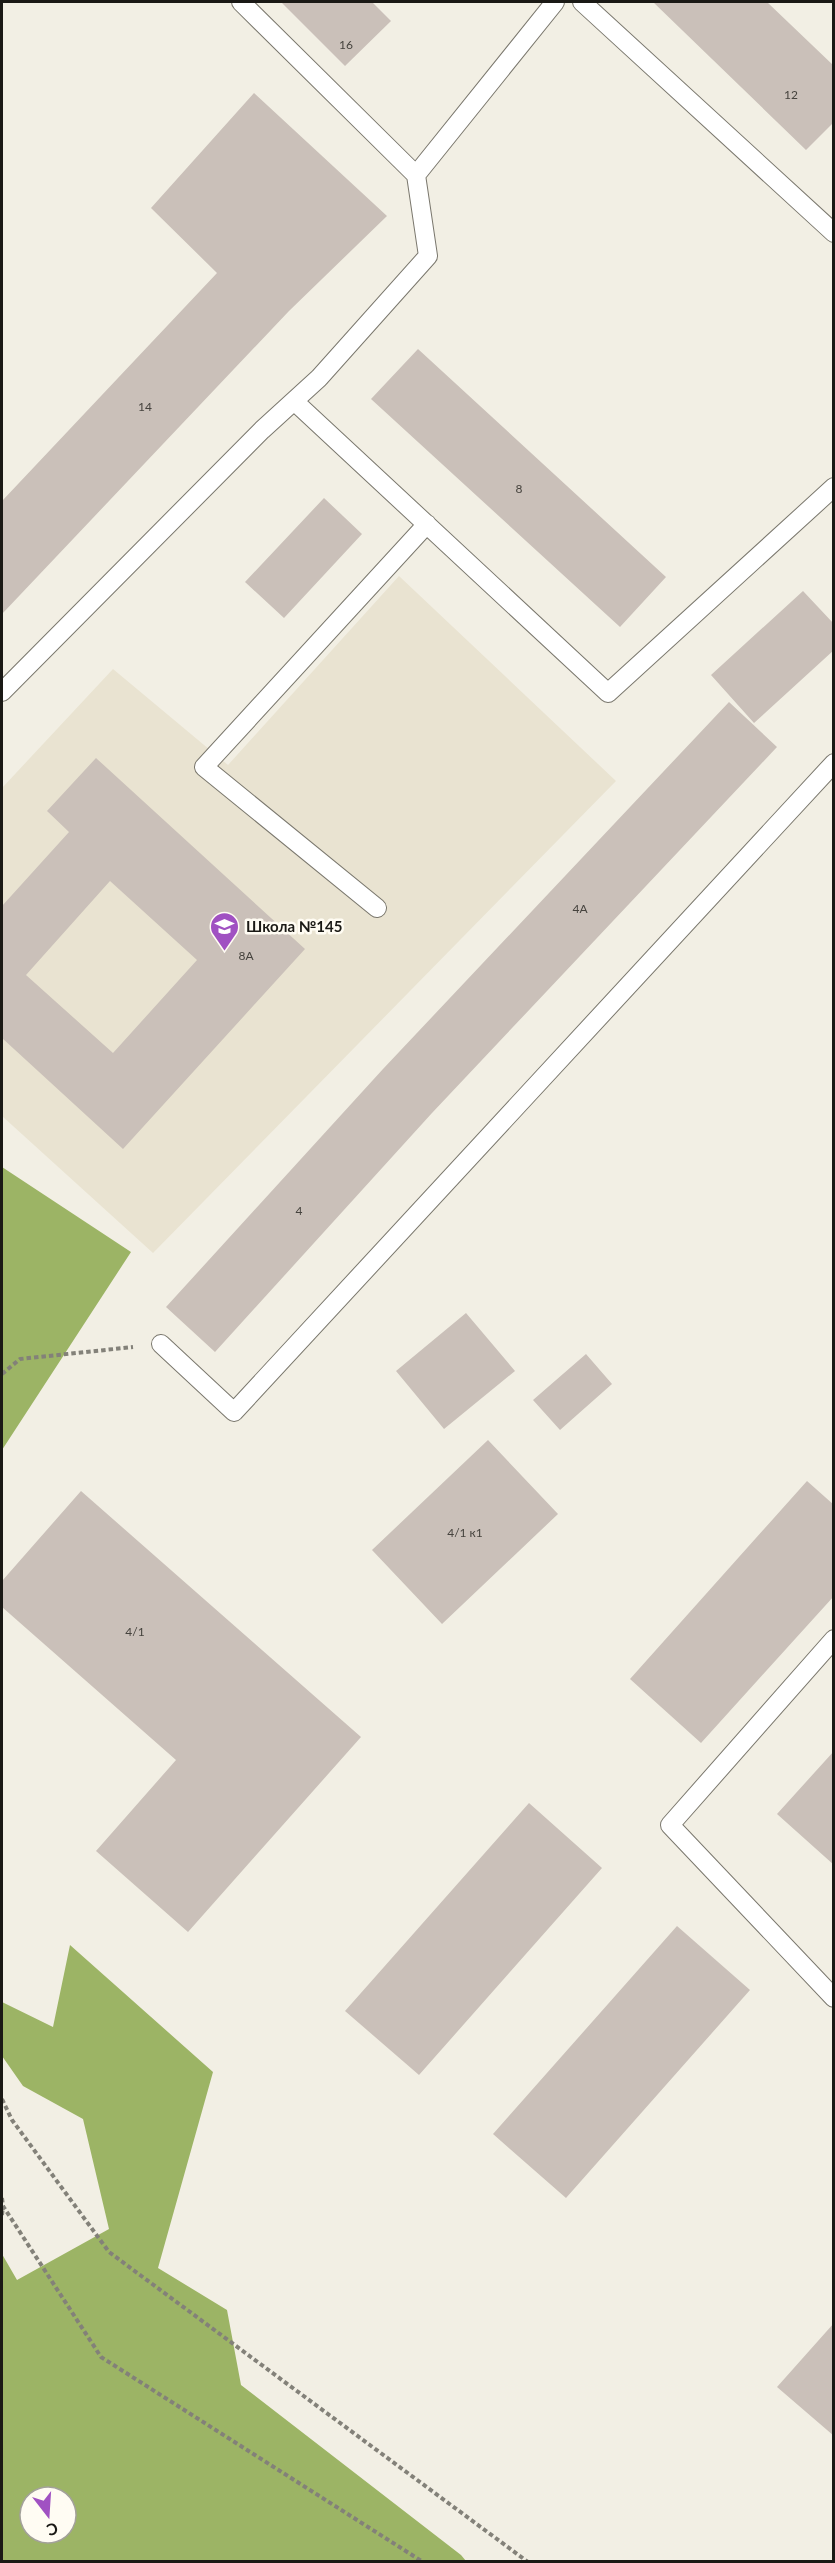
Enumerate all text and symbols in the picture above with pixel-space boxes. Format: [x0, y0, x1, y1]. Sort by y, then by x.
house number: 16 [339, 37, 353, 52]
house number: 12 [784, 87, 798, 102]
house number: 14 [138, 399, 152, 414]
house number: 8 [516, 481, 523, 496]
house number: 4А [572, 901, 588, 916]
school or university icon: Школа №145 [209, 910, 241, 952]
place label: Школа №145 [246, 917, 342, 935]
house number: 8А [238, 948, 254, 963]
house number: 4 [296, 1203, 303, 1218]
house number: 4/1 к1 [447, 1525, 483, 1540]
house number: 4/1 [125, 1624, 145, 1639]
north arrow [18, 2485, 78, 2545]
text: С [44, 2519, 60, 2541]

